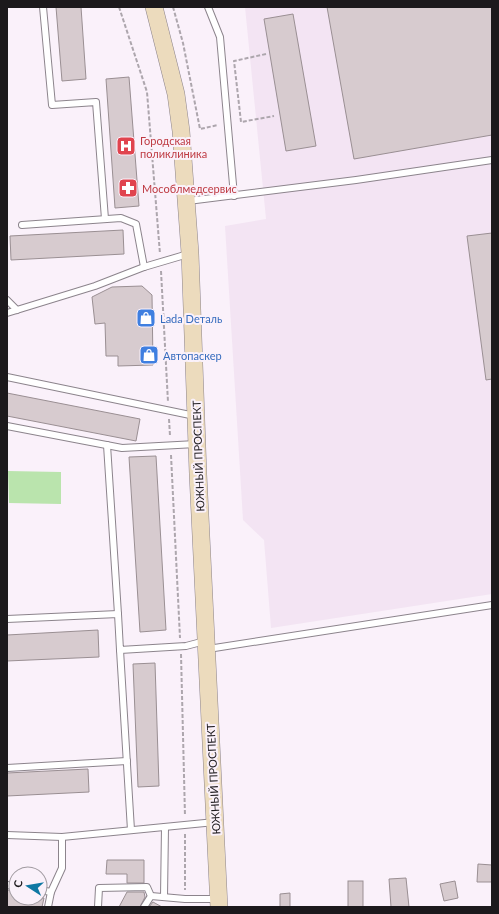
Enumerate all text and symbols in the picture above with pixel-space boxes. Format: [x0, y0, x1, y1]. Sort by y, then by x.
place label: Городская поликлиника [140, 134, 207, 160]
hospital icon: Городская поликлиника [115, 135, 137, 157]
pharmacy icon: Мособлмедсервис [117, 177, 139, 199]
place label: Мособлмедсервис [142, 182, 237, 195]
shop icon: Lada Dеталь [135, 307, 157, 329]
place label: Lada Dеталь [160, 312, 222, 325]
shop icon: Автопаскер [138, 344, 160, 366]
place label: Автопаскер [163, 349, 222, 362]
street label: ЮЖНЫЙ ПРОСПЕКТ [190, 400, 206, 512]
street label: ЮЖНЫЙ ПРОСПЕКТ [204, 723, 222, 835]
north arrow [8, 866, 48, 906]
text: С [11, 878, 25, 889]

